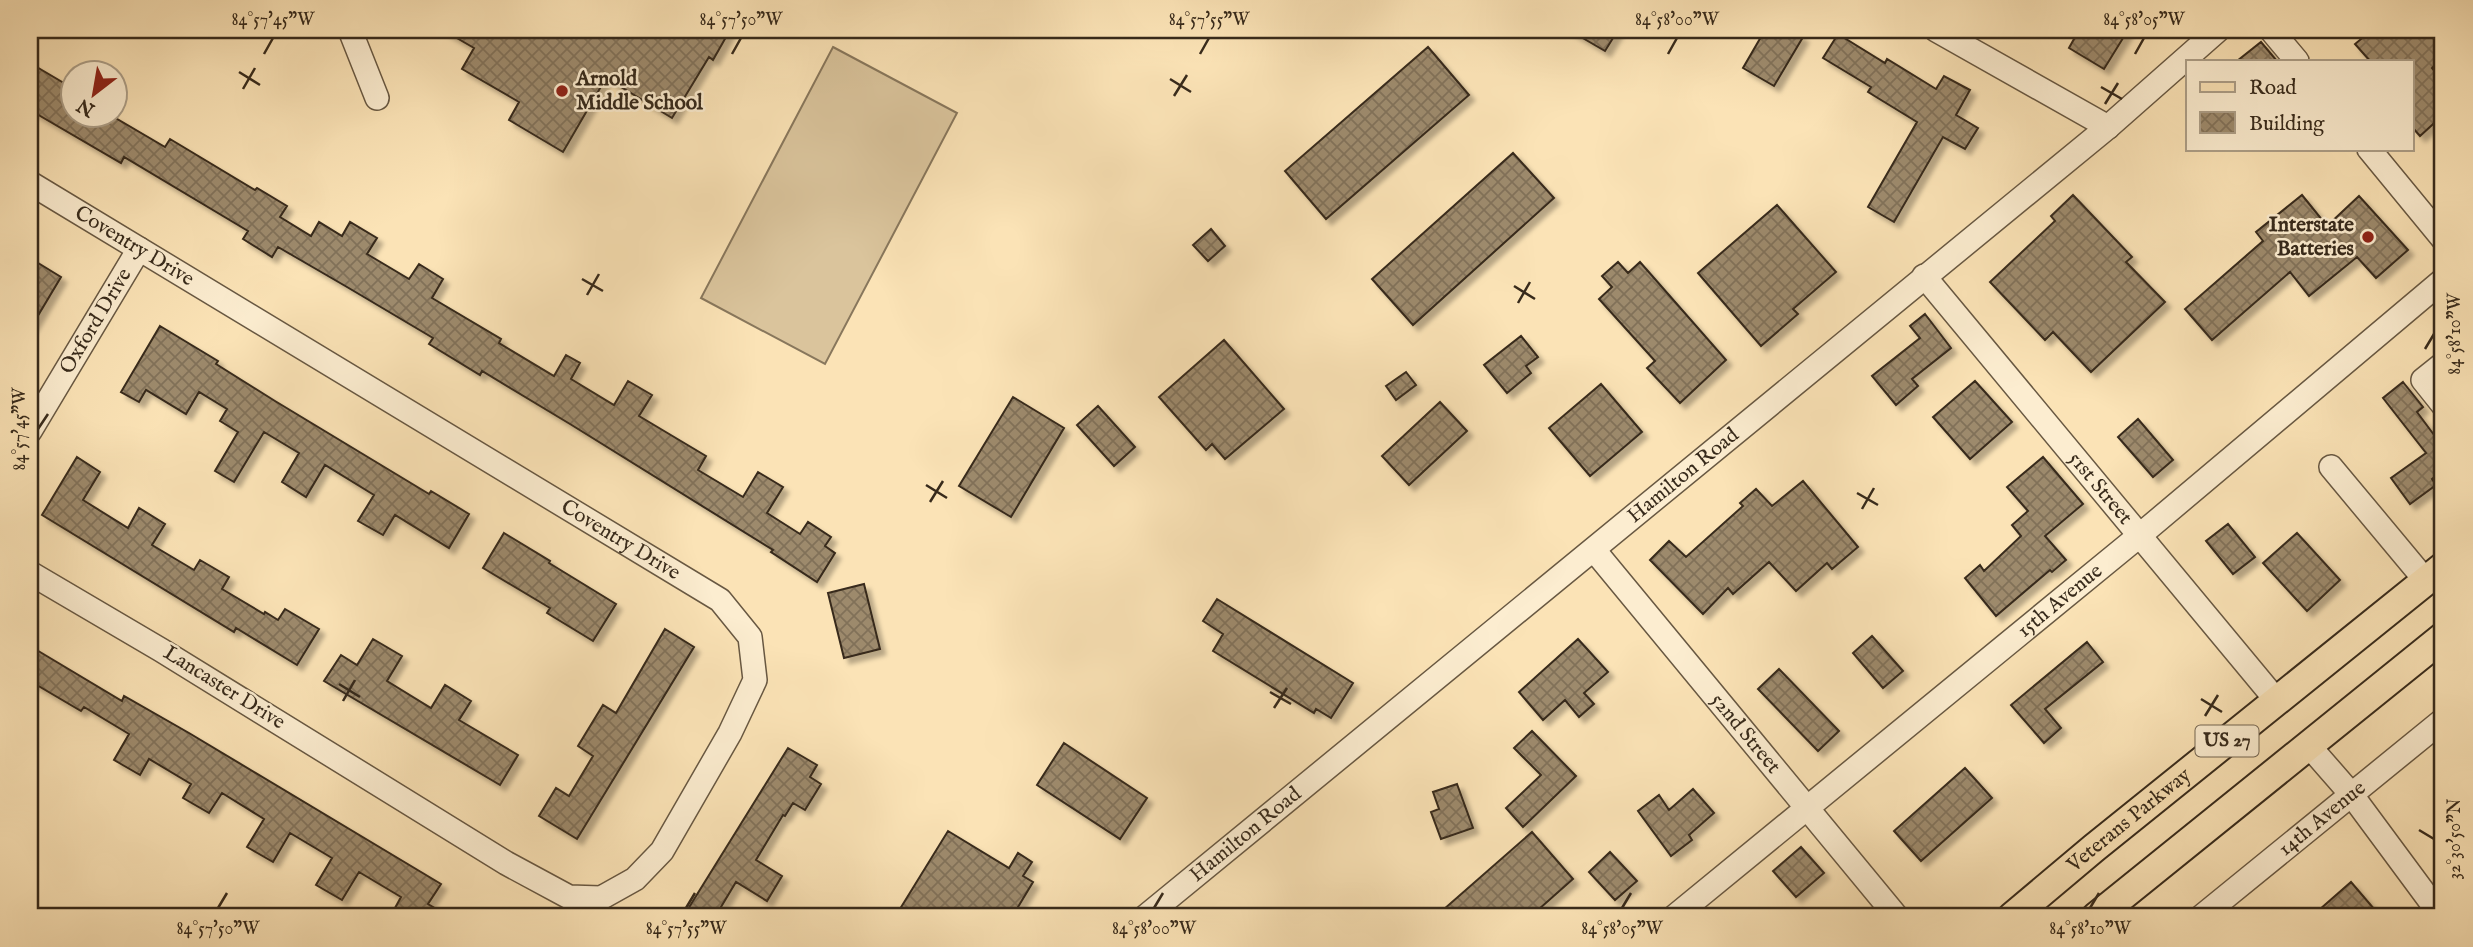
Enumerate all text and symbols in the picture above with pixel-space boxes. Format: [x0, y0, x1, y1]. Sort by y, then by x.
text: 84°57'45"W [232, 9, 315, 32]
text: 84°57'50"W [700, 9, 783, 32]
text: 84°57'55"W [1169, 9, 1250, 32]
text: 84°58'00"W [1635, 9, 1720, 32]
text: 84°58'05"W [2103, 9, 2186, 32]
north arrow [60, 60, 130, 130]
legend [2186, 60, 2414, 150]
place label: Arnold Middle School [575, 66, 704, 117]
text: Road [2249, 75, 2297, 102]
marker: Arnold Middle School [554, 83, 570, 99]
text: N [73, 92, 100, 122]
text: Building [2249, 111, 2325, 138]
street label: Coventry Drive [70, 200, 199, 293]
place label: Interstate Batteries [2269, 212, 2354, 263]
marker: Interstate Batteries [2360, 229, 2376, 245]
street label: Oxford Drive [54, 263, 138, 379]
text: 84°58'10"W [2444, 292, 2467, 375]
text: 84°57'45"W [9, 387, 32, 470]
street label: Hamilton Road [1622, 421, 1745, 529]
street label: 51st Street [2062, 446, 2138, 530]
street label: Coventry Drive [556, 493, 686, 587]
street label: 15th Avenue [2012, 558, 2109, 644]
street label: Lancaster Drive [158, 640, 290, 736]
street label: 52nd Street [1704, 688, 1787, 779]
road number: US 27 [2196, 726, 2258, 756]
street label: Veterans Parkway [2061, 761, 2197, 879]
street label: 14th Avenue [2273, 775, 2372, 862]
street label: Hamilton Road [1184, 780, 1307, 888]
text: 32°30'50"N [2444, 798, 2467, 880]
text: 84°57'50"W [177, 918, 260, 941]
text: 84°57'55"W [646, 918, 727, 941]
text: 84°58'00"W [1112, 918, 1197, 941]
text: 84°58'05"W [1581, 918, 1664, 941]
text: 84°58'10"W [2049, 918, 2132, 941]

